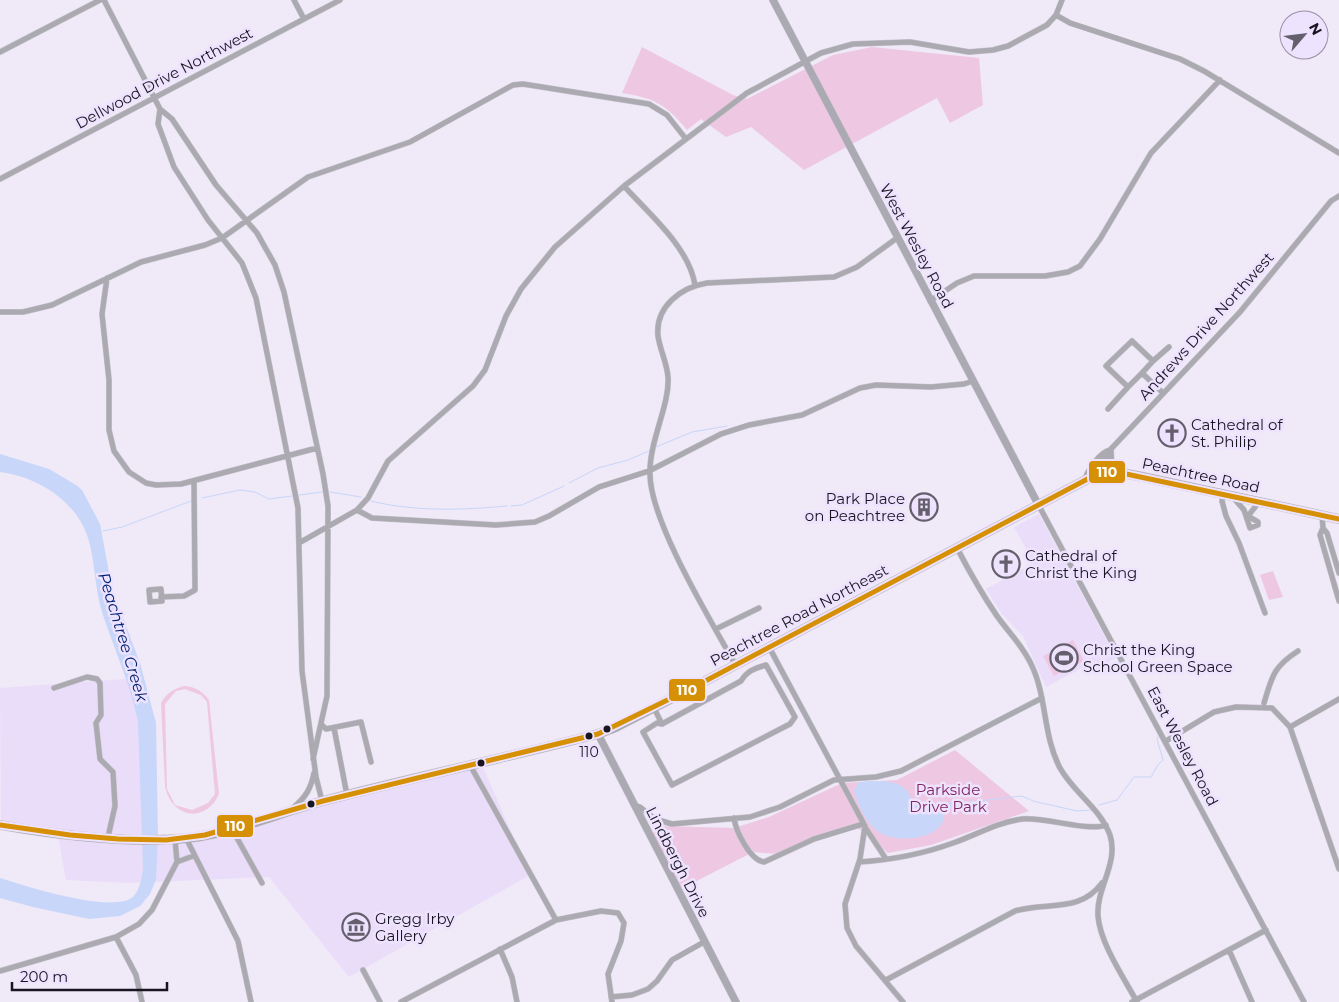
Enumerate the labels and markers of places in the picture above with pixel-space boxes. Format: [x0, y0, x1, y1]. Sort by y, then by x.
place label: Cathedral of St. Philip [1191, 415, 1283, 451]
church icon: Cathedral of St. Philip [1157, 418, 1187, 448]
line badge: 110 [1088, 460, 1126, 484]
place label: Park Place on Peachtree [805, 489, 905, 525]
building icon: Park Place on Peachtree [909, 492, 939, 522]
place label: Cathedral of Christ the King [1025, 546, 1137, 582]
church icon: Cathedral of Christ the King [991, 549, 1021, 579]
place label: Christ the King School Green Space [1083, 640, 1233, 676]
sports icon: Christ the King School Green Space [1049, 643, 1079, 673]
line badge: 110 [668, 678, 706, 702]
unlabelled marker [602, 724, 612, 734]
marker: 110 [584, 731, 594, 741]
place label: 110 [579, 743, 599, 761]
unlabelled marker [476, 758, 486, 768]
unlabelled marker [306, 799, 316, 809]
line badge: 110 [216, 814, 254, 838]
place label: Gregg Irby Gallery [375, 909, 455, 945]
museum icon: Gregg Irby Gallery [341, 912, 371, 942]

